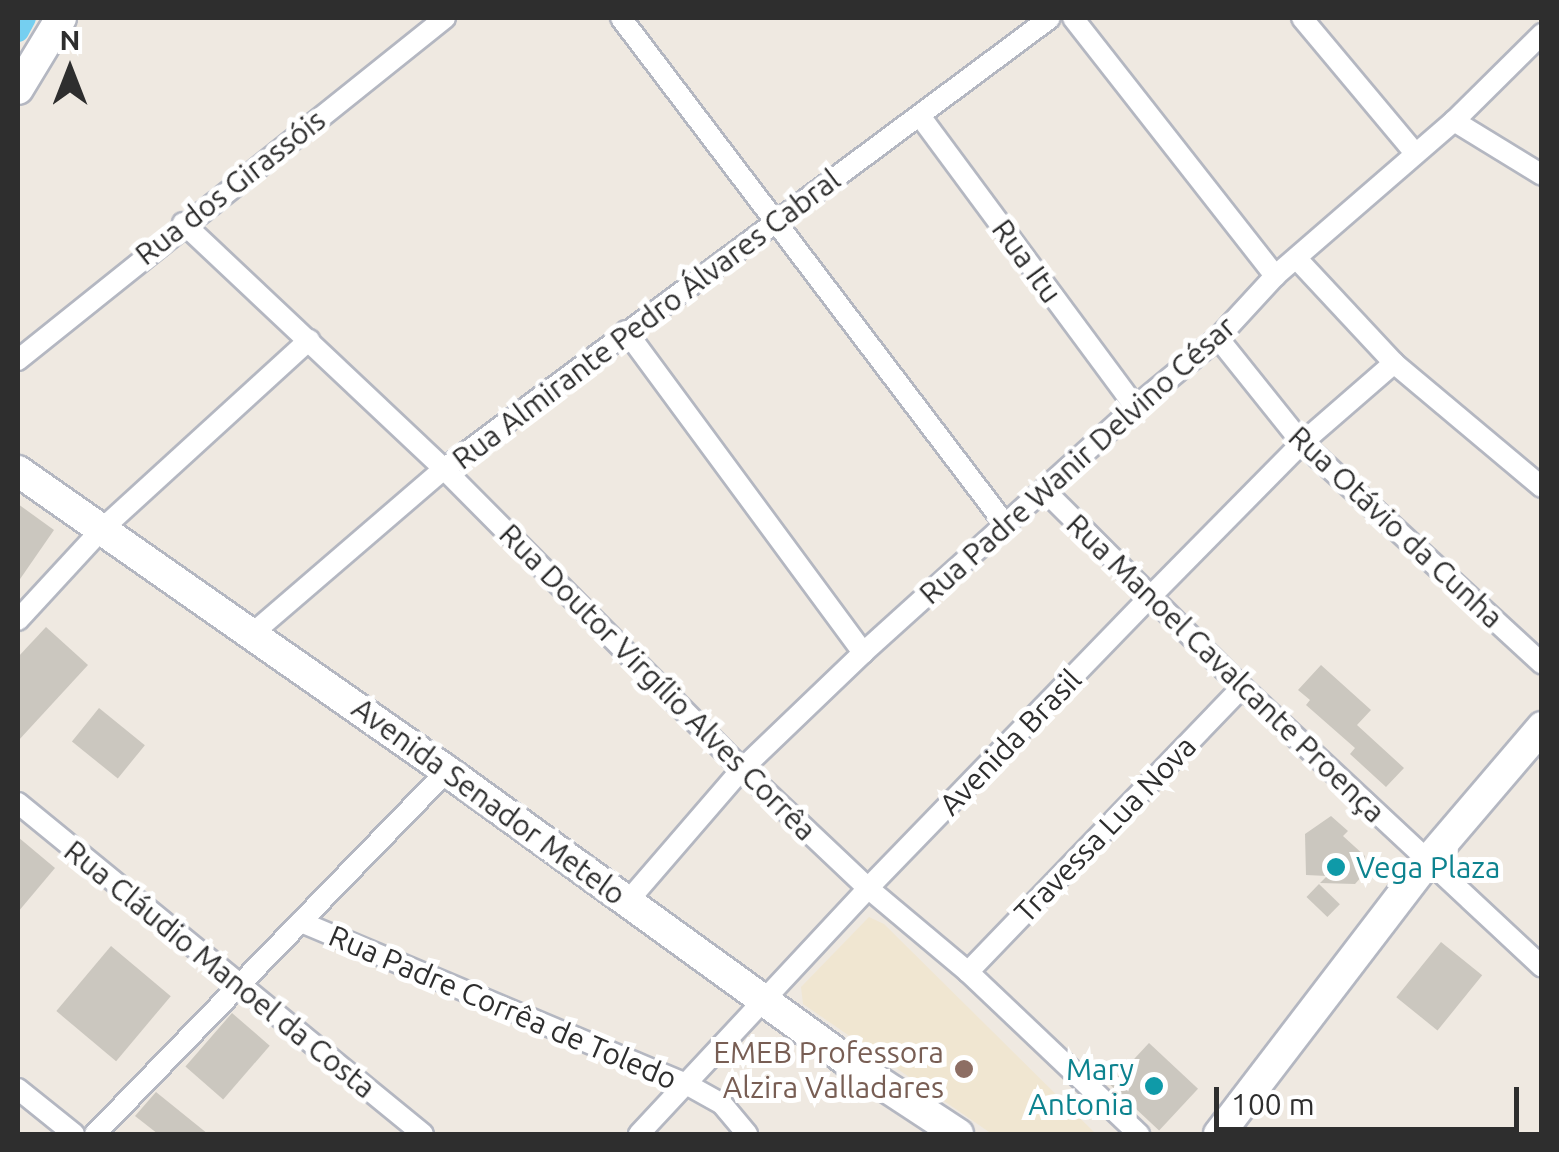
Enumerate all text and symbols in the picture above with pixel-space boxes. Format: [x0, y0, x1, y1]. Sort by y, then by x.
north arrow [20, 20, 120, 120]
text: N [60, 24, 80, 55]
street label: Rua dos Girassóis [128, 102, 332, 272]
street label: Rua Almirante Pedro Álvares Cabral [445, 161, 847, 477]
street label: Rua Itu [985, 212, 1069, 310]
street label: Rua Padre Wanir Delvino César [912, 309, 1242, 611]
street label: Rua Otávio da Cunha [1281, 418, 1511, 636]
street label: Rua Manoel Cavalcante Proença [1059, 506, 1393, 830]
street label: Rua Doutor Virgílio Alves Corrêa [492, 516, 824, 848]
street label: Avenida Brasil [932, 662, 1088, 822]
street label: Avenida Senador Metelo [345, 690, 633, 912]
street label: Travessa Lua Nova [1007, 728, 1203, 930]
street label: Rua Cláudio Manoel da Costa [57, 832, 383, 1106]
place label: Vega Plaza [1356, 849, 1501, 885]
marker: Vega Plaza [1325, 856, 1347, 878]
street label: Rua Padre Corrêa de Toledo [324, 917, 682, 1097]
place label: EMEB Professora Alzira Valladares [713, 1034, 944, 1104]
place label: Mary Antonia [1028, 1051, 1134, 1122]
marker: EMEB Professora Alzira Valladares [953, 1058, 975, 1080]
scale bar [1219, 1067, 1524, 1129]
marker: Mary Antonia [1143, 1075, 1165, 1097]
text: 100 m [1231, 1087, 1315, 1121]

